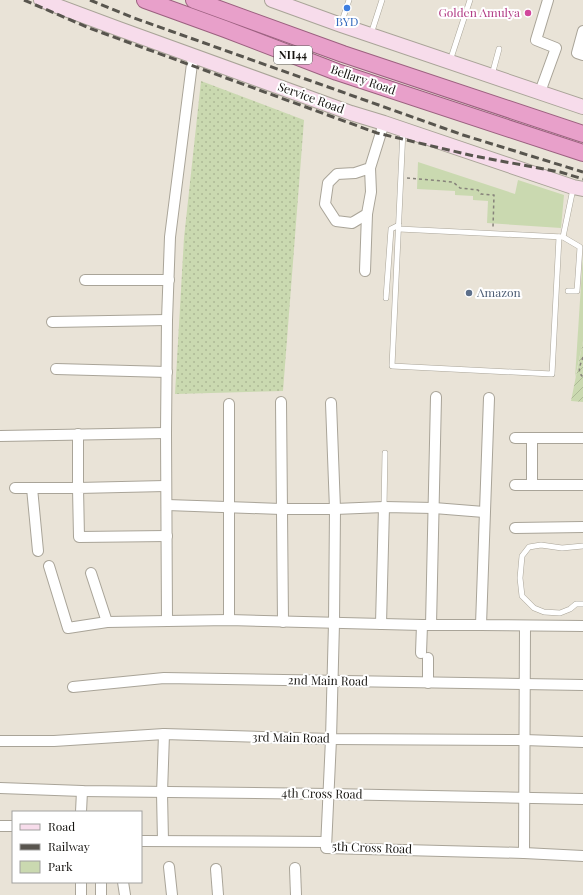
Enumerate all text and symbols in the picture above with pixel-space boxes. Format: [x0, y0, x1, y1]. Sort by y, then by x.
marker: BYD [342, 3, 352, 13]
place label: Golden Amulya [438, 4, 520, 20]
marker: Golden Amulya [523, 8, 533, 18]
place label: BYD [335, 13, 359, 29]
road number: NH44 [274, 46, 312, 64]
street label: Bellary Road [329, 60, 398, 98]
street label: Service Road [276, 78, 347, 116]
place label: Amazon [476, 284, 521, 300]
marker: Amazon [464, 288, 474, 298]
street label: 2nd Main Road [288, 671, 368, 689]
street label: 3rd Main Road [252, 728, 330, 746]
street label: 4th Cross Road [281, 784, 363, 802]
legend [12, 811, 142, 883]
text: Road [48, 818, 75, 834]
text: Railway [48, 838, 90, 854]
street label: 5th Cross Road [332, 838, 412, 856]
text: Park [48, 858, 73, 874]

